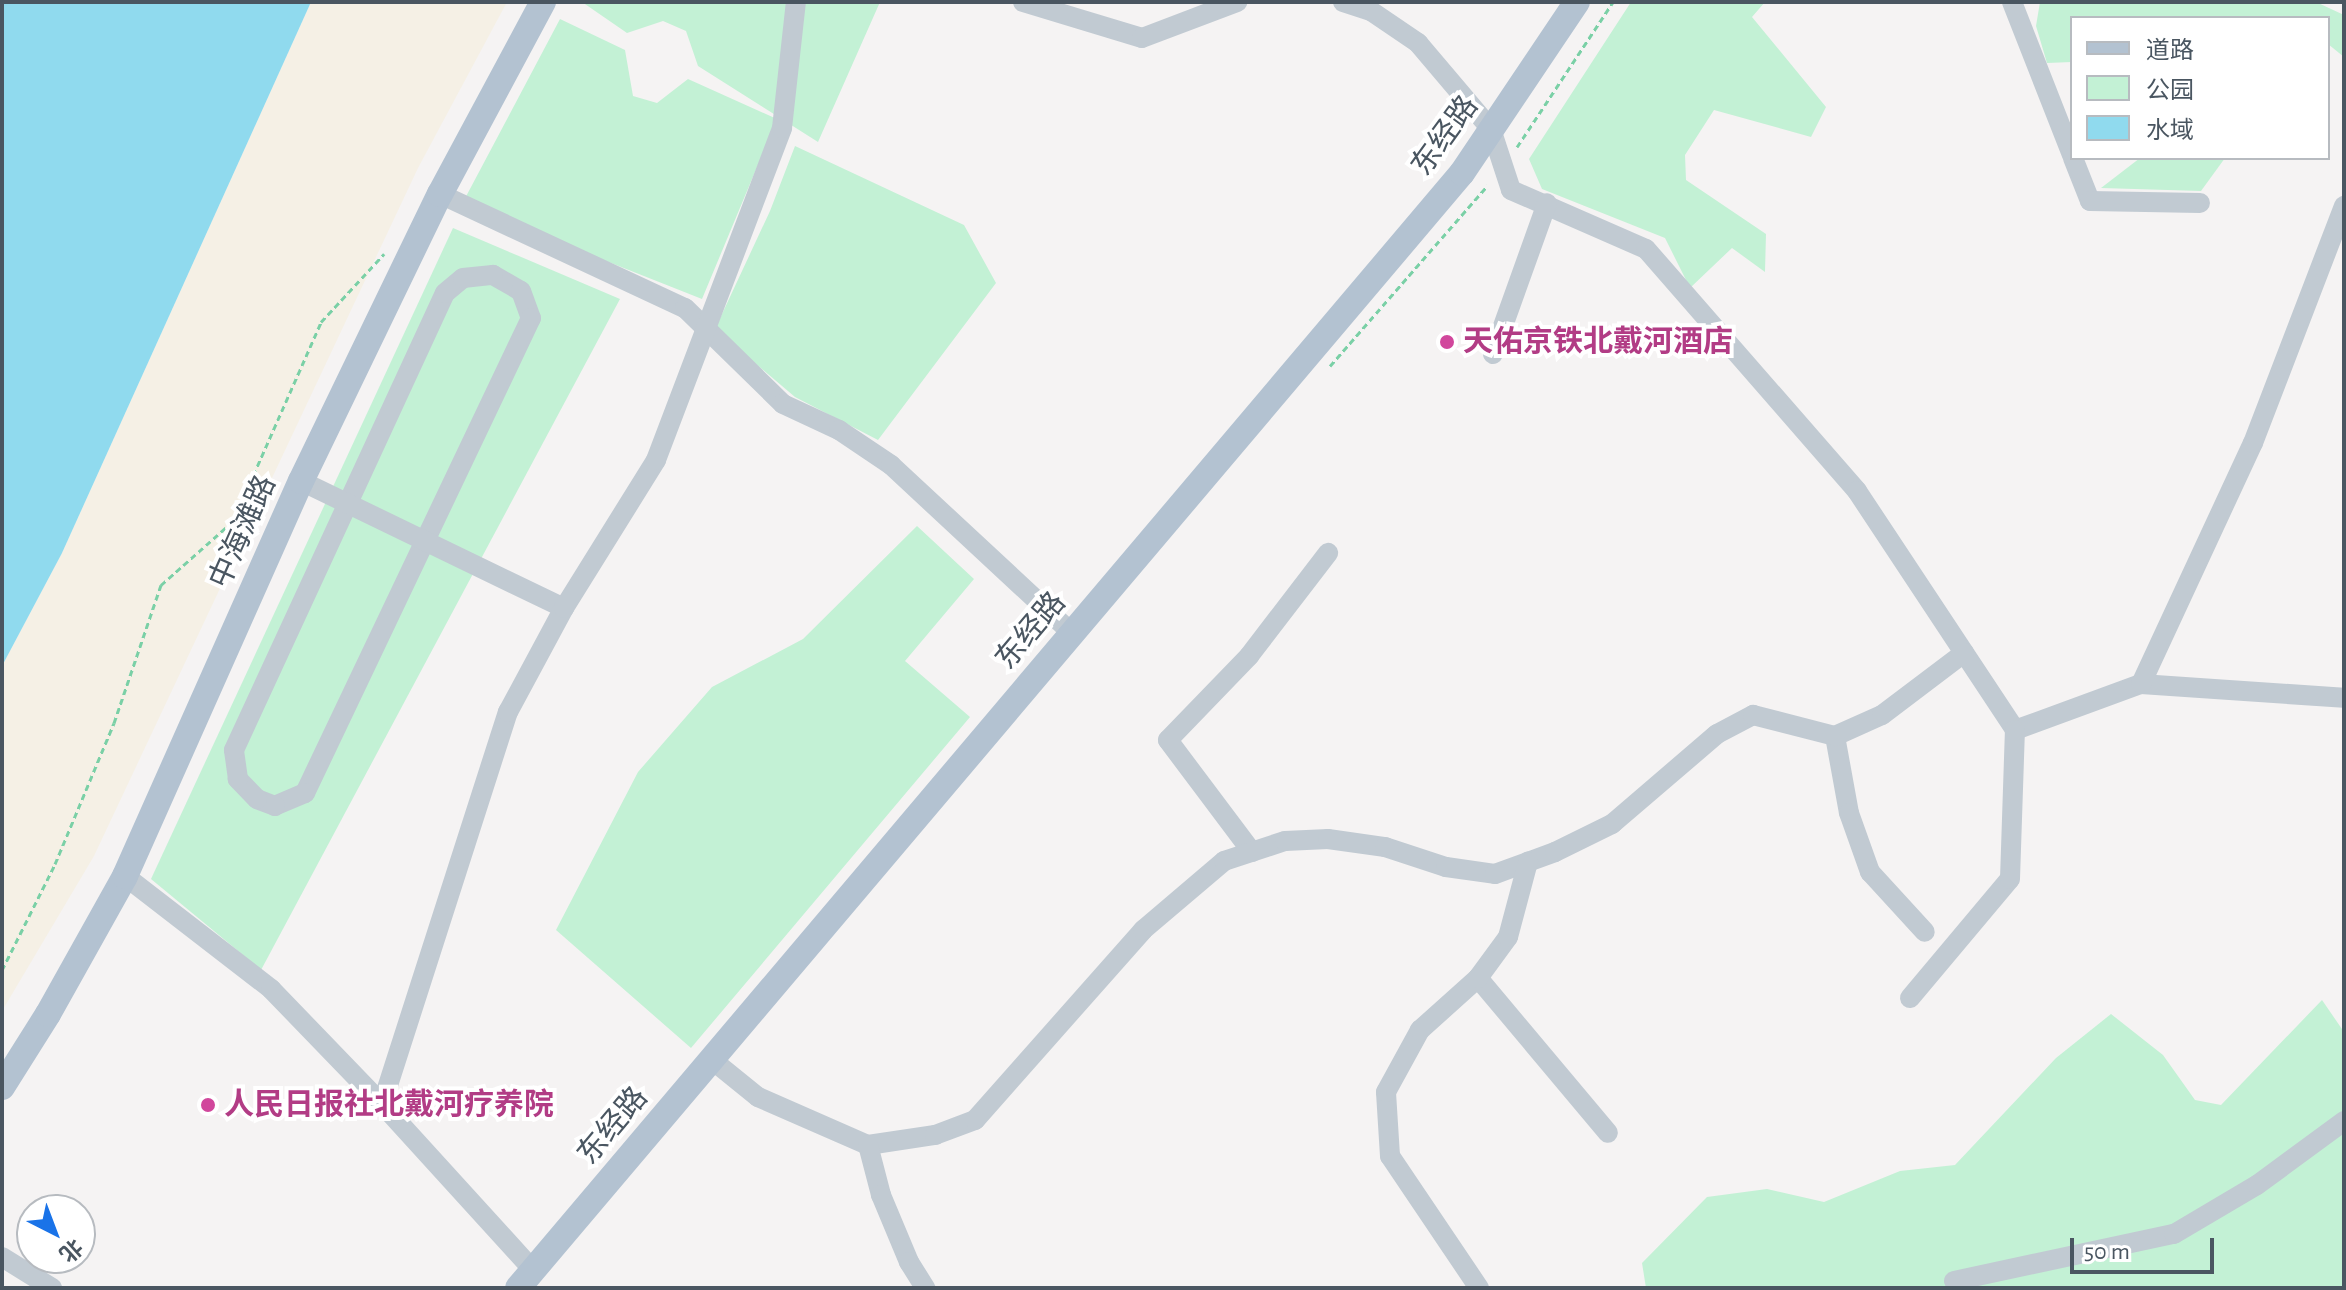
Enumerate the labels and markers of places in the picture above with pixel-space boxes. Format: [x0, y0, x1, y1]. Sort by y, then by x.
place label: 天佑京铁北戴河酒店 [1463, 324, 1733, 360]
marker: 天佑京铁北戴河酒店 [1438, 333, 1456, 351]
place label: 人民日报社北戴河疗养院 [224, 1087, 554, 1123]
marker: 人民日报社北戴河疗养院 [199, 1096, 217, 1114]

